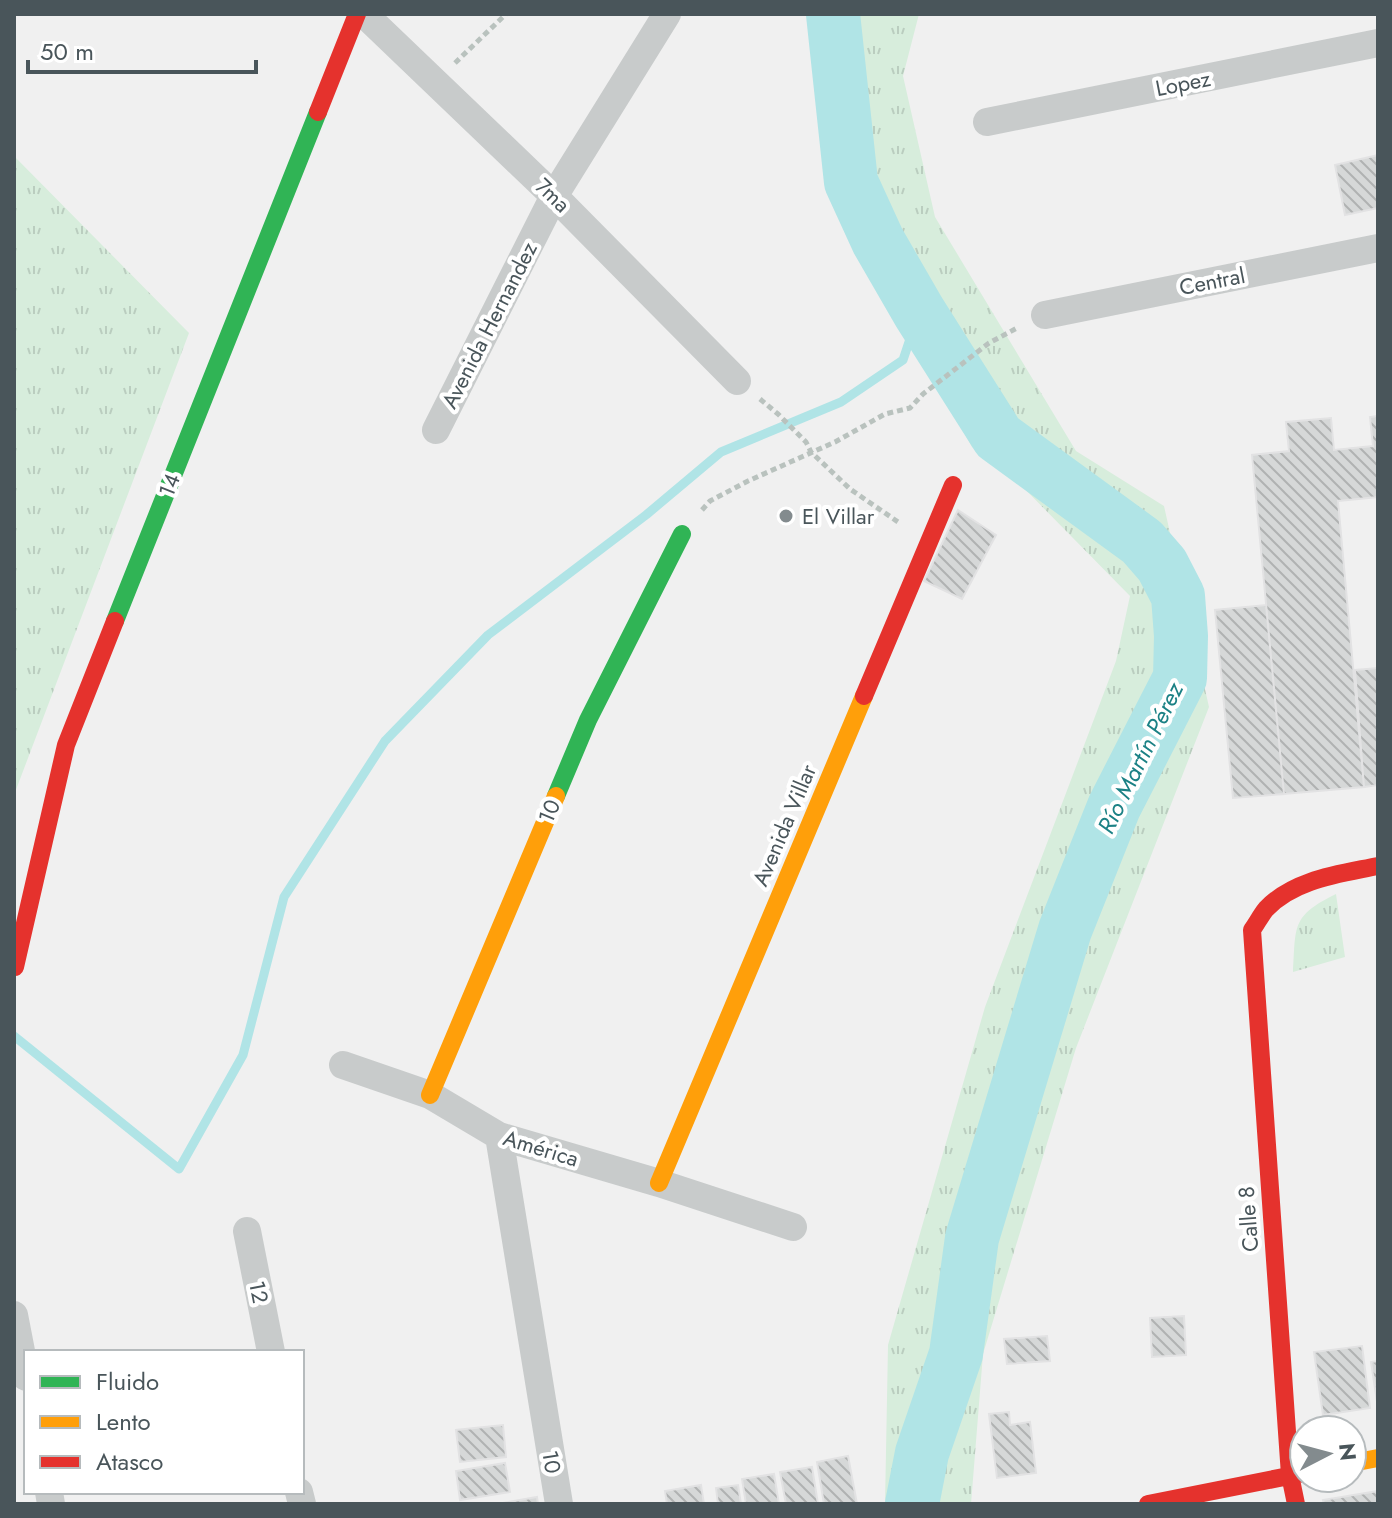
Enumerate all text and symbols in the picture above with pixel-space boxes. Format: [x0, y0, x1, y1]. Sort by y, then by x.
scale bar [28, 24, 256, 74]
text: 50 m [40, 34, 94, 69]
street label: Lopez [1153, 62, 1213, 104]
street label: 7ma [528, 170, 578, 220]
street label: Avenida Hernandez [433, 236, 545, 414]
street label: Central [1176, 259, 1248, 303]
street label: 14 [150, 468, 188, 502]
place label: El Villar [802, 500, 875, 532]
marker: El Villar [777, 507, 795, 525]
water label: Río Martín Pérez [1088, 675, 1192, 839]
street label: Avenida Villar [744, 759, 824, 891]
street label: 10 [530, 794, 568, 828]
street label: América [499, 1121, 583, 1175]
street label: Calle 8 [1230, 1185, 1266, 1253]
street label: 12 [241, 1278, 277, 1306]
legend [24, 1350, 304, 1494]
text: Fluido [96, 1364, 159, 1399]
text: Lento [96, 1404, 151, 1439]
north arrow [1288, 1414, 1368, 1494]
text: N [1331, 1442, 1365, 1462]
text: Atasco [96, 1444, 163, 1479]
street label: 10 [534, 1448, 570, 1476]

